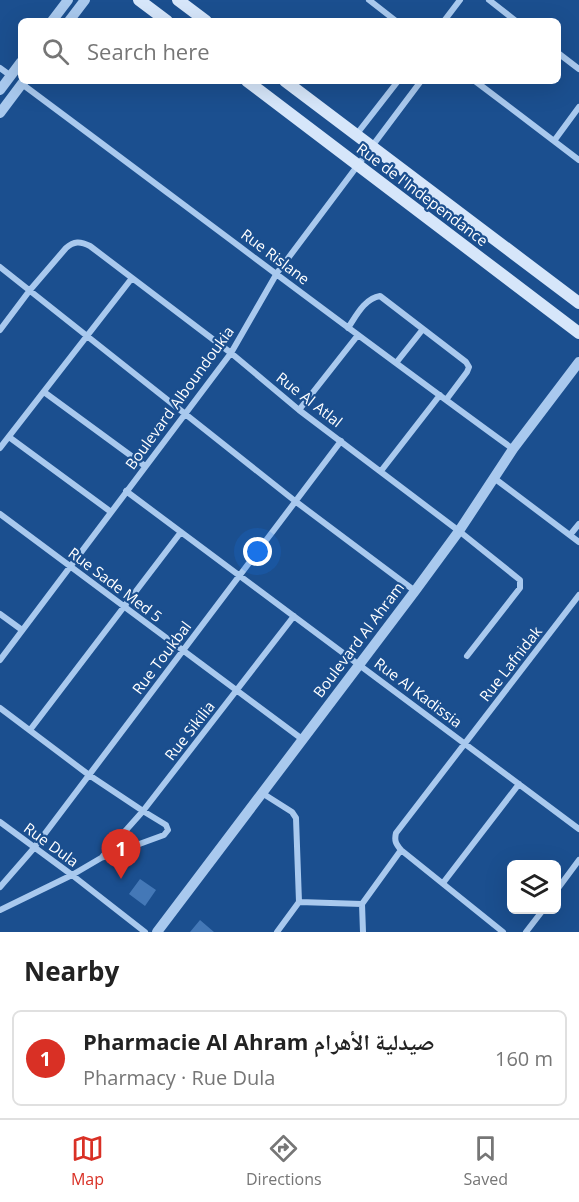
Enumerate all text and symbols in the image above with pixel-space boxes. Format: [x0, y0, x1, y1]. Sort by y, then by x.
search box [18, 18, 561, 84]
icon: search [39, 35, 72, 68]
text: Search here [87, 36, 210, 66]
street label: Rue de l'Independance [353, 138, 492, 250]
street label: Rue Rislane [237, 224, 314, 288]
street label: Boulevard Alboundoukia [120, 322, 238, 473]
street label: Rue Al Atlal [272, 367, 347, 431]
your location [243, 537, 272, 566]
street label: Rue Sade Med 5 [65, 542, 167, 626]
street label: Boulevard Al Ahram [308, 578, 408, 701]
street label: Rue Toukbal [127, 617, 195, 698]
street label: Rue Lafnidak [475, 622, 546, 705]
street label: Rue Al Kadissia [371, 653, 466, 732]
street label: Rue Sikilia [160, 696, 219, 764]
street label: Rue Dula [20, 818, 83, 871]
pin: 1 [102, 830, 140, 879]
map controls [507, 860, 561, 914]
button: layers [507, 860, 561, 914]
text: Nearby [24, 953, 119, 989]
text: Pharmacie Al Ahram صيدلية الأهرام [83, 1026, 434, 1056]
text: 1 [40, 1045, 51, 1072]
text: 160 m [495, 1045, 553, 1072]
text: Pharmacy · Rue Dula [83, 1064, 275, 1091]
tab: Map [71, 1132, 104, 1190]
tab: Directions [246, 1132, 322, 1190]
tab: Saved [464, 1132, 508, 1190]

